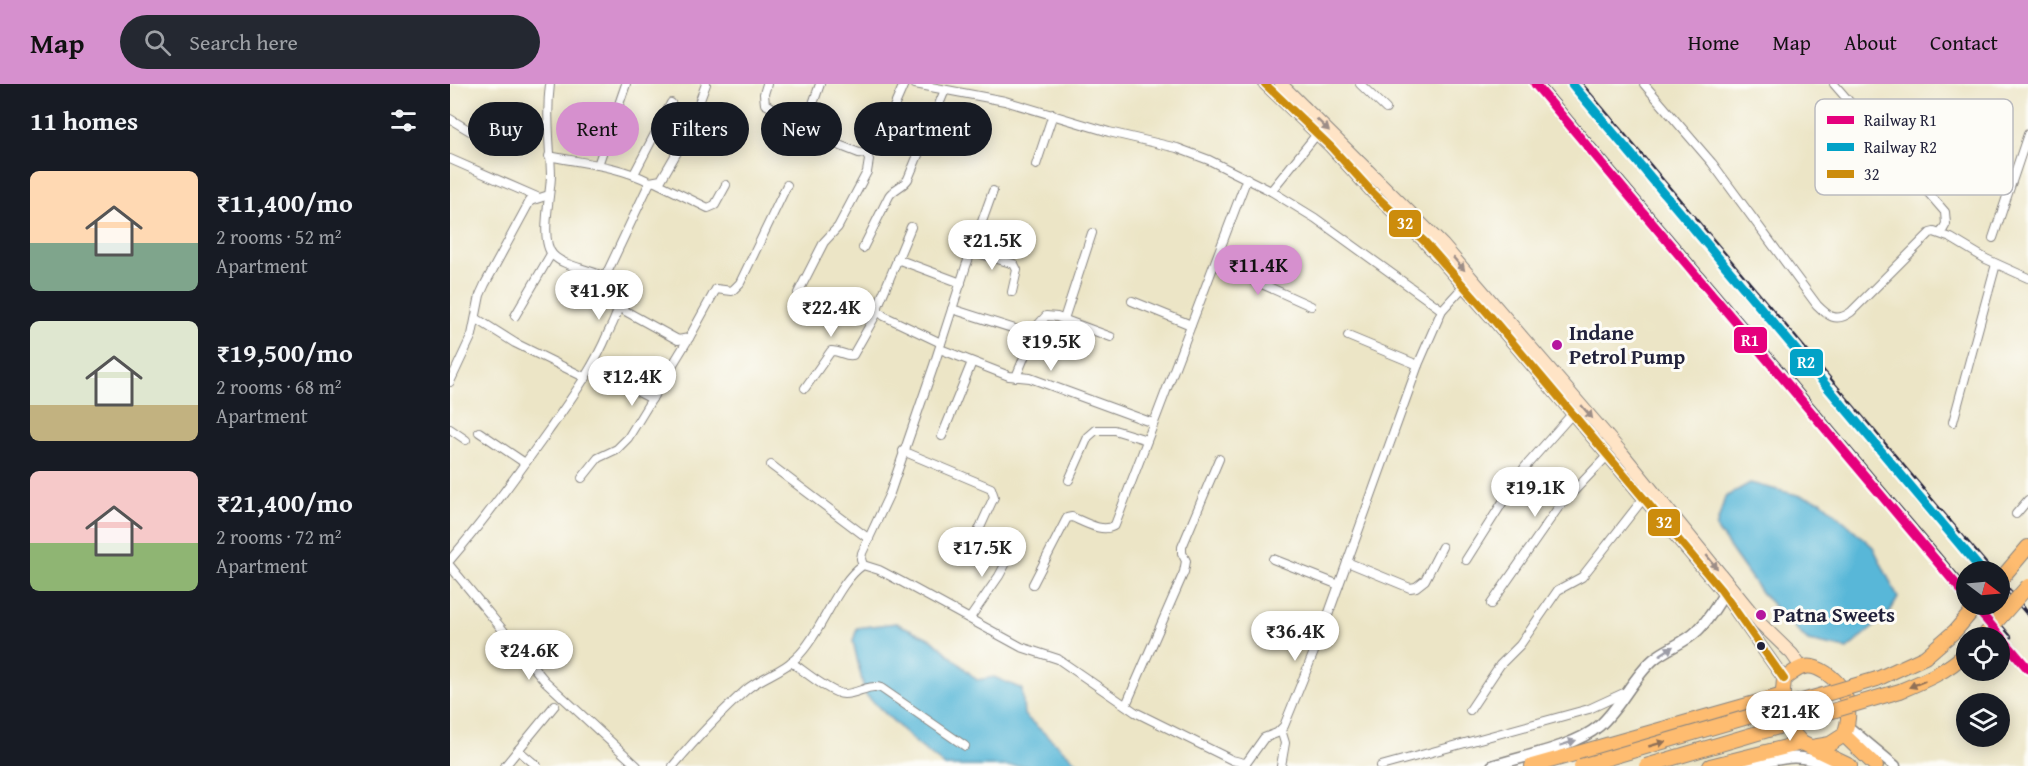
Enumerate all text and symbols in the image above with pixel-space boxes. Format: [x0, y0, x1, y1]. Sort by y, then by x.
search box [120, 15, 540, 69]
text: Map [30, 22, 84, 63]
icon: search [141, 26, 174, 59]
text: Search here [189, 26, 298, 58]
text: Home [1688, 27, 1739, 58]
text: Map [1772, 27, 1811, 58]
text: About [1844, 27, 1897, 58]
text: Contact [1930, 27, 1998, 58]
legend [1815, 99, 2013, 195]
text: 11 homes [30, 101, 138, 140]
chip: Buy [468, 102, 544, 156]
chip: Rent [556, 102, 639, 156]
chip: Filters [651, 102, 749, 156]
chip: New [761, 102, 842, 156]
chip: Apartment [854, 102, 992, 156]
icon: filters [387, 104, 420, 137]
text: Railway R1 [1864, 108, 1937, 132]
one-way arrow [1316, 117, 1330, 131]
text: Railway R2 [1864, 135, 1937, 159]
text: 32 [1864, 162, 1879, 186]
text: ₹11,400/mo [216, 183, 353, 222]
icon: home [78, 195, 150, 267]
line badge: 32 [1388, 209, 1422, 238]
text: 32 [1397, 211, 1413, 235]
pin: ₹21.5K [943, 220, 1041, 271]
text: 2 rooms · 52 m² [216, 222, 342, 251]
text: ₹21.5K [962, 225, 1022, 254]
pin: ₹11.4K [1209, 245, 1307, 296]
text: ₹11.4K [1228, 250, 1288, 279]
text: Apartment [216, 251, 308, 280]
one-way arrow [1453, 257, 1466, 272]
pin: ₹41.9K [550, 270, 648, 321]
text: ₹41.9K [569, 275, 629, 304]
pin: ₹22.4K [782, 287, 880, 338]
text: ₹22.4K [801, 292, 861, 321]
place label: Indane Petrol Pump [1569, 317, 1685, 372]
pin: ₹19.5K [1002, 321, 1100, 372]
text: ₹19.5K [1021, 326, 1081, 355]
line badge: R1 [1733, 326, 1768, 354]
text: R1 [1741, 328, 1759, 352]
text: ₹19,500/mo [216, 333, 353, 372]
marker: Indane Petrol Pump [1550, 338, 1564, 352]
icon: home [78, 345, 150, 417]
line badge: R2 [1789, 348, 1824, 377]
text: R2 [1797, 350, 1815, 374]
pin: ₹12.4K [583, 356, 681, 407]
text: ₹12.4K [602, 361, 662, 390]
text: 2 rooms · 68 m² [216, 372, 342, 401]
text: Apartment [216, 401, 308, 430]
one-way arrow [1580, 404, 1593, 419]
pin: ₹19.1K [1486, 467, 1584, 518]
text: ₹19.1K [1505, 472, 1565, 501]
text: ₹21,400/mo [216, 483, 353, 522]
icon: home [78, 495, 150, 567]
line badge: 32 [1647, 508, 1681, 537]
text: 32 [1656, 510, 1672, 534]
text: 2 rooms · 72 m² [216, 522, 342, 551]
pin: ₹17.5K [933, 527, 1031, 578]
text: ₹17.5K [952, 532, 1012, 561]
text: Apartment [216, 551, 308, 580]
one-way arrow [1705, 554, 1718, 569]
north arrow [1956, 561, 2010, 615]
map controls [1956, 561, 2010, 747]
place label: Patna Sweets [1773, 599, 1895, 630]
marker: Patna Sweets [1754, 608, 1768, 622]
pin: ₹36.4K [1246, 611, 1344, 662]
text: ₹36.4K [1265, 616, 1325, 645]
button: locate [1956, 627, 2010, 681]
pin: ₹24.6K [480, 630, 578, 681]
text: ₹24.6K [499, 635, 559, 664]
unlabelled marker [1755, 640, 1767, 652]
one-way arrow [1658, 645, 1674, 656]
one-way arrow [1908, 679, 1926, 689]
pin: ₹21.4K [1741, 691, 1839, 742]
button: layers [1956, 693, 2010, 747]
text: ₹21.4K [1760, 696, 1820, 725]
one-way arrow [1559, 737, 1577, 747]
one-way arrow [1648, 739, 1666, 748]

